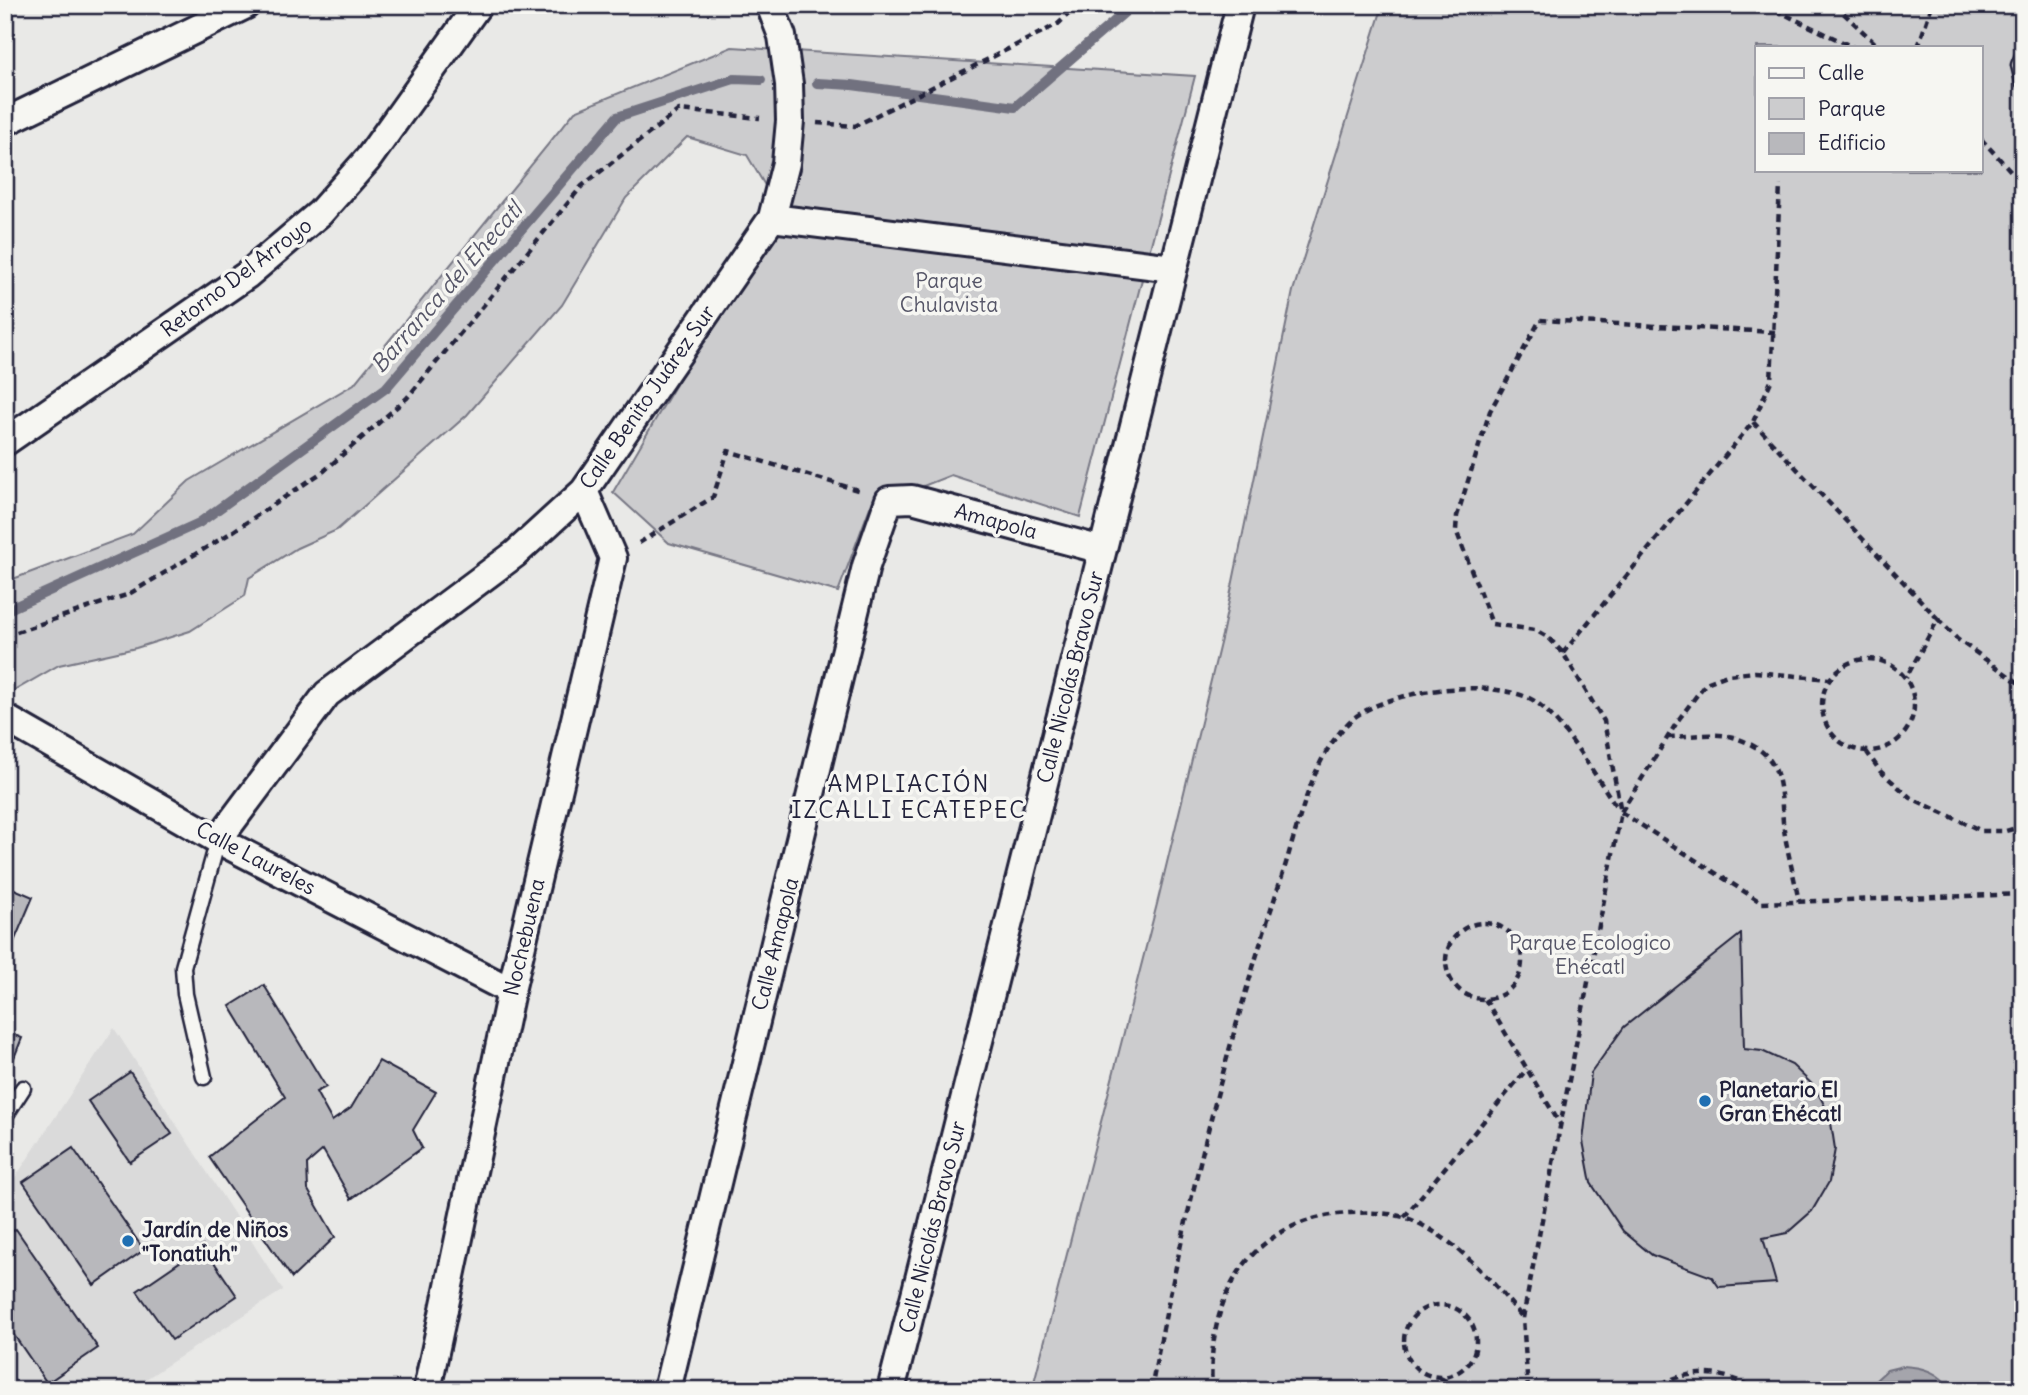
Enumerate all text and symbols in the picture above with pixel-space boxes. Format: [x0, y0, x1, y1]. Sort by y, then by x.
legend [1755, 46, 1982, 172]
text: Calle [1818, 59, 1864, 86]
text: Parque [1818, 95, 1886, 122]
text: Edificio [1818, 129, 1886, 156]
water label: Barranca del Ehecatl [364, 194, 530, 378]
street label: Retorno Del Arroyo [155, 211, 317, 343]
park label: Parque Chulavista [900, 267, 998, 318]
street label: Calle Benito Juárez Sur [573, 299, 721, 494]
street label: Amapola [952, 497, 1040, 545]
street label: Calle Nicolás Bravo Sur [1031, 568, 1110, 786]
district label: AMPLIACIÓN IZCALLI ECATEPEC [792, 769, 1026, 824]
street label: Calle Laureles [192, 815, 320, 901]
street label: Calle Amapola [745, 875, 805, 1013]
street label: Nochebuena [497, 876, 551, 998]
park label: Parque Ecologico Ehécatl [1509, 929, 1671, 980]
place label: Planetario El Gran Ehécatl [1719, 1076, 1842, 1127]
marker: Planetario El Gran Ehécatl [1697, 1093, 1713, 1109]
street label: Calle Nicolás Bravo Sur [893, 1118, 972, 1336]
place label: Jardín de Niños "Tonatiuh" [142, 1216, 289, 1267]
marker: Jardín de Niños "Tonatiuh" [120, 1233, 136, 1249]

